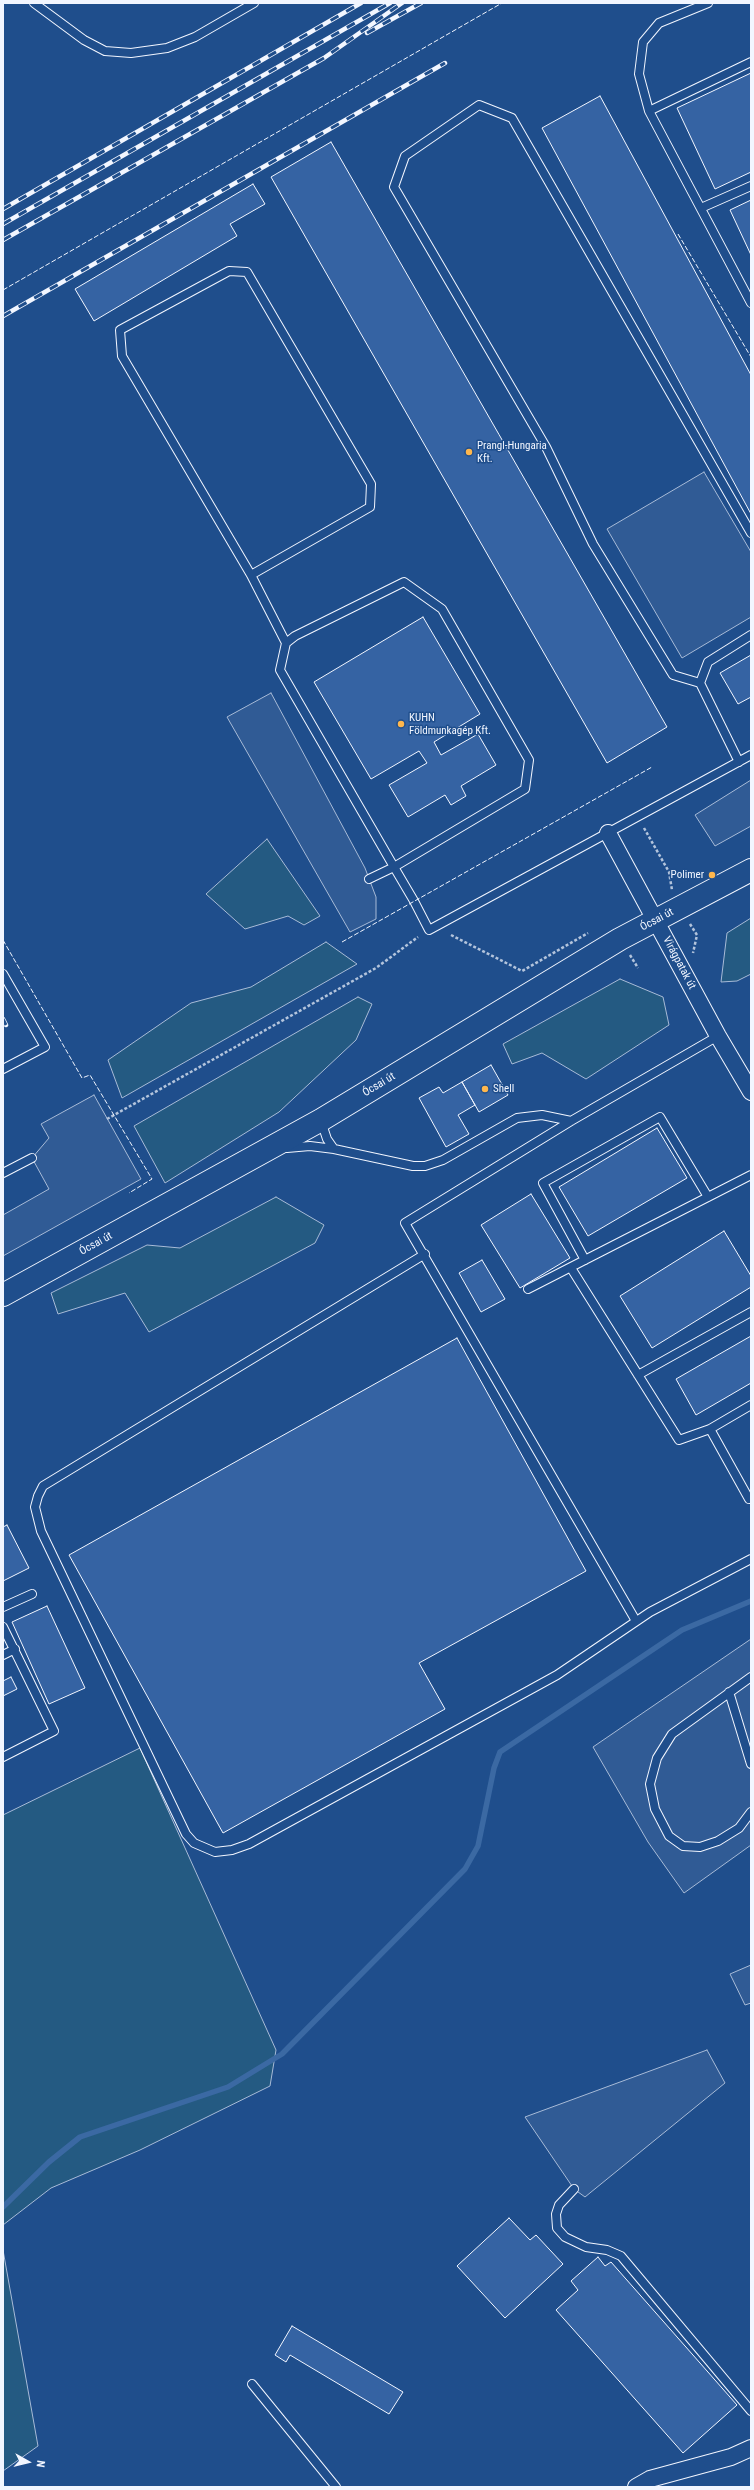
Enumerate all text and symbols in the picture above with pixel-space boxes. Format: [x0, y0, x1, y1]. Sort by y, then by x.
place label: Prangl-Hungaria Kft. [477, 439, 547, 465]
marker: Prangl-Hungaria Kft. [464, 447, 474, 457]
place label: KUHN Földmunkagép Kft. [409, 711, 491, 737]
marker: KUHN Földmunkagép Kft. [396, 719, 406, 729]
place label: Polimer [671, 868, 704, 882]
marker: Polimer [707, 870, 717, 880]
street label: Ócsai út [638, 906, 676, 934]
street label: Virágpatak út [660, 934, 698, 992]
street label: Ócsai út [360, 1070, 398, 1100]
place label: Shell [493, 1082, 514, 1096]
marker: Shell [480, 1084, 490, 1094]
street label: Ócsai út [77, 1230, 115, 1258]
north arrow [8, 2442, 48, 2482]
text: N [33, 2459, 47, 2468]

